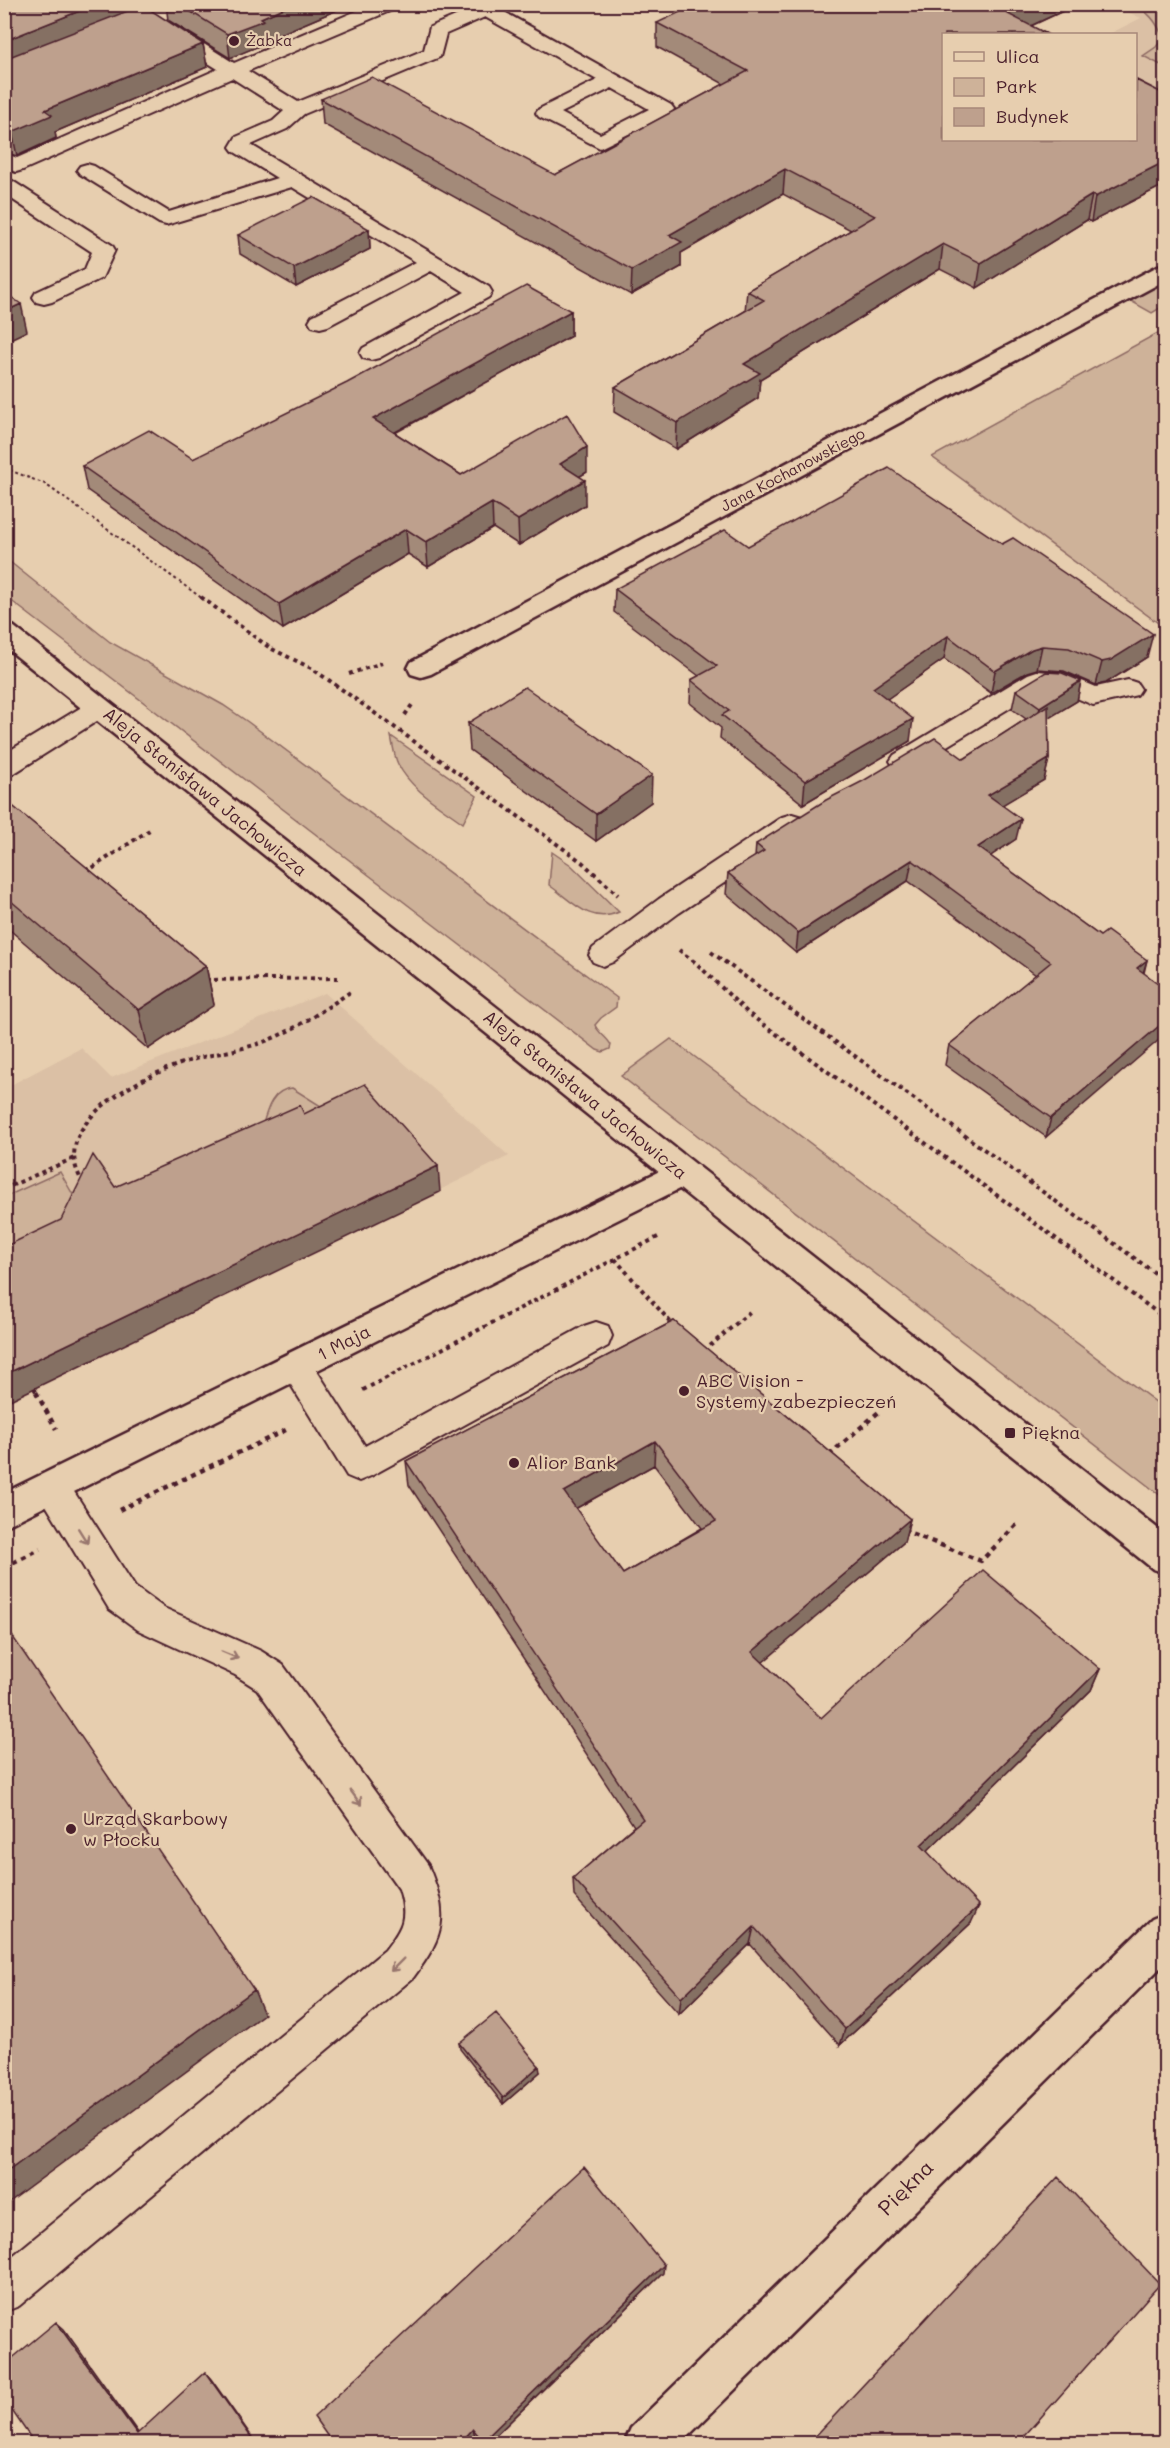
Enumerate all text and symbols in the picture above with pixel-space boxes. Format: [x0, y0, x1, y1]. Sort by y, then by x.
place label: Żabka [246, 30, 292, 50]
legend [942, 33, 1137, 141]
marker: Żabka [227, 34, 241, 48]
text: Ulica [996, 44, 1040, 68]
text: Park [996, 74, 1037, 98]
text: Budynek [996, 104, 1069, 128]
street label: Jana Kochanowskiego [717, 423, 868, 516]
street label: Aleja Stanisława Jachowicza [99, 701, 313, 881]
street label: Aleja Stanisława Jachowicza [479, 1004, 693, 1184]
street label: 1 Maja [313, 1319, 374, 1366]
place label: ABC Vision - Systemy zabezpieczeń [696, 1368, 896, 1413]
marker: ABC Vision - Systemy zabezpieczeń [677, 1384, 691, 1398]
place label: Piękna [1022, 1420, 1080, 1444]
marker: Piękna [1003, 1426, 1017, 1440]
place label: Alior Bank [526, 1450, 616, 1474]
marker: Alior Bank [507, 1456, 521, 1470]
one-way arrow [78, 1527, 90, 1544]
one-way arrow [220, 1650, 238, 1661]
one-way arrow [350, 1790, 363, 1806]
place label: Urząd Skarbowy w Płocku [83, 1806, 228, 1851]
marker: Urząd Skarbowy w Płocku [64, 1822, 78, 1836]
one-way arrow [390, 1957, 405, 1972]
street label: Piękna [871, 2153, 939, 2221]

